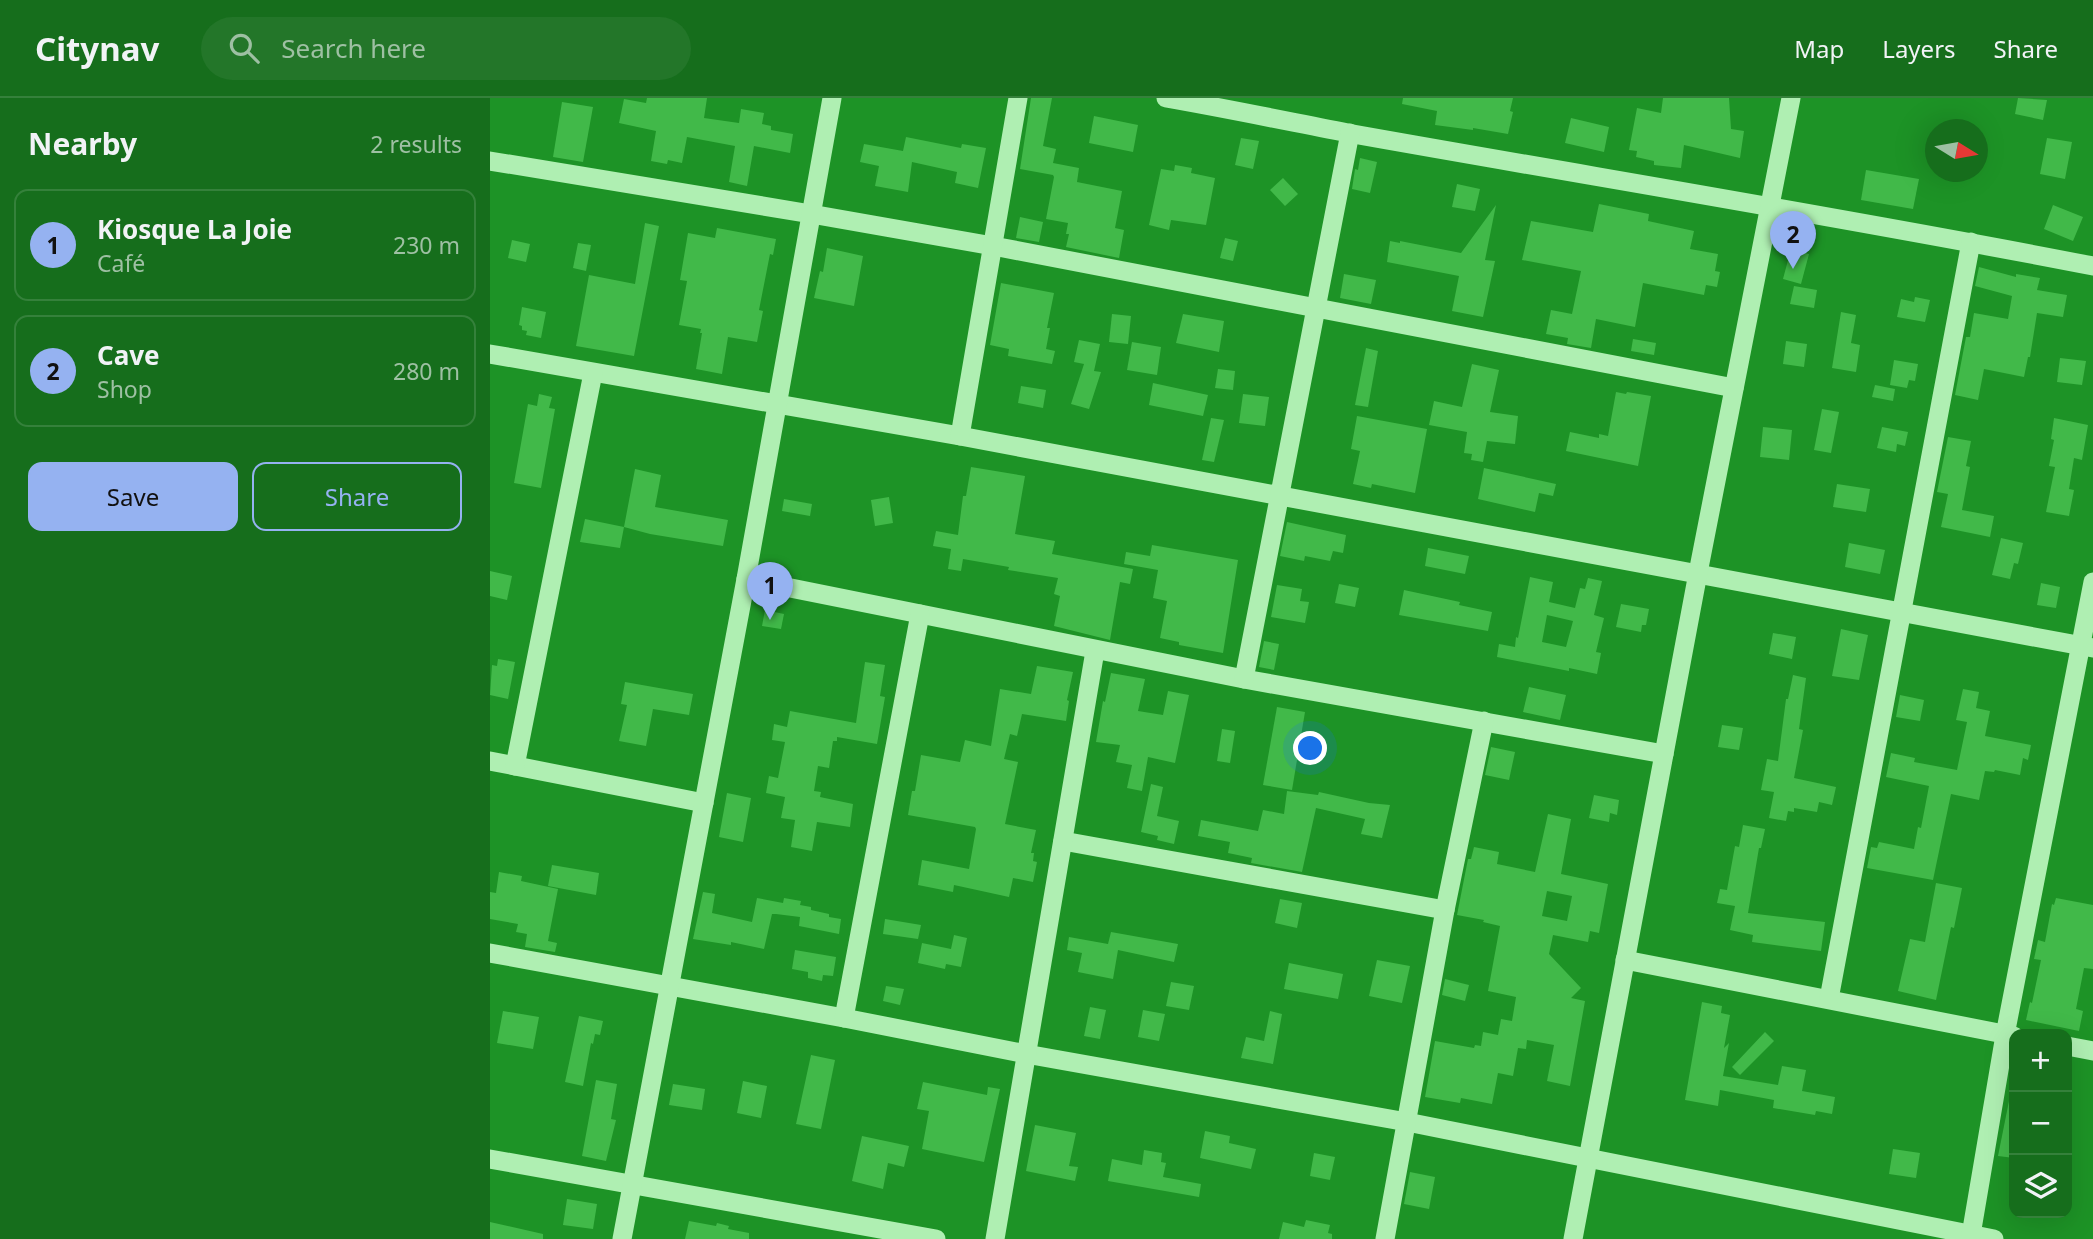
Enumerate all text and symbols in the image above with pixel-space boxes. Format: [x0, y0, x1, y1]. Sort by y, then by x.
search box [201, 17, 691, 80]
text: Citynav [35, 26, 159, 71]
icon: search [225, 29, 263, 67]
text: Search here [281, 30, 426, 66]
text: Map [1794, 32, 1844, 65]
text: Layers [1882, 32, 1956, 65]
text: Share [1994, 32, 2058, 65]
north arrow [1925, 119, 1988, 182]
text: Nearby [28, 123, 137, 164]
text: 2 results [370, 128, 462, 160]
text: Kiosque La Joie [97, 211, 292, 247]
pin: 2 [1770, 211, 1816, 269]
text: 1 [46, 229, 60, 261]
text: 230 m [393, 229, 460, 261]
text: Café [97, 247, 145, 279]
text: Cave [97, 337, 160, 373]
text: 2 [46, 355, 60, 387]
text: 280 m [393, 355, 460, 387]
text: Shop [97, 373, 152, 405]
button: Save [28, 462, 238, 531]
button: Share [252, 462, 462, 531]
pin: 1 [747, 562, 793, 620]
your location [1293, 731, 1327, 765]
map controls [2009, 1029, 2072, 1218]
button: + [2009, 1029, 2072, 1092]
button: − [2009, 1092, 2072, 1155]
button: layers [2009, 1155, 2072, 1218]

